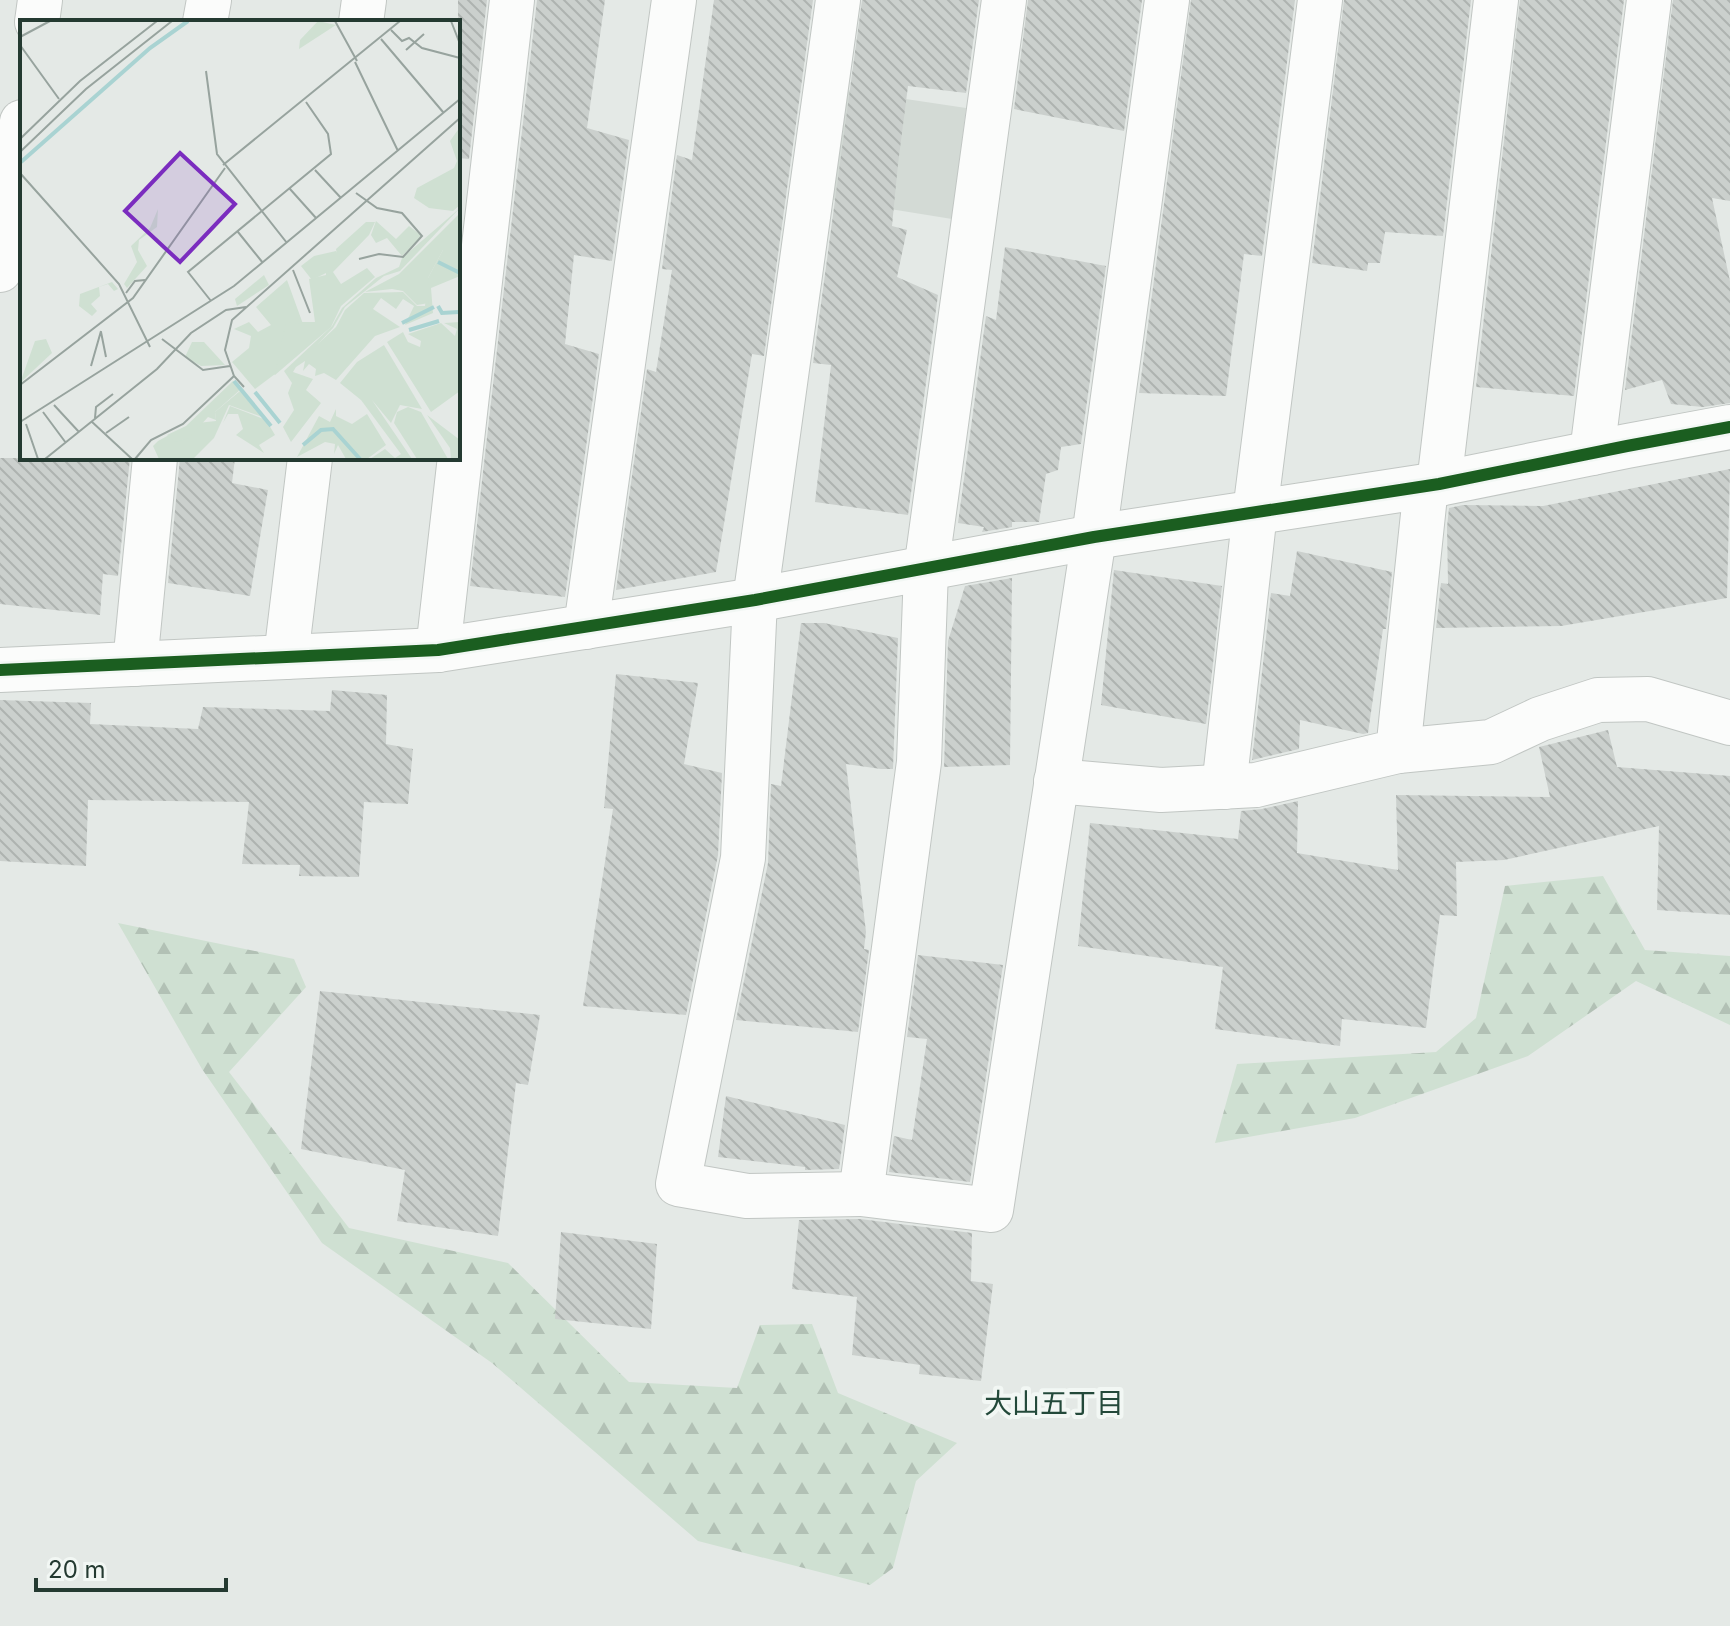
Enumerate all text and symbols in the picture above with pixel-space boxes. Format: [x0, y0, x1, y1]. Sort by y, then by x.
inset map [20, 20, 460, 460]
district label: 大山五丁目 [984, 1386, 1124, 1420]
scale bar [36, 1542, 226, 1592]
text: 20 m [48, 1555, 106, 1584]

